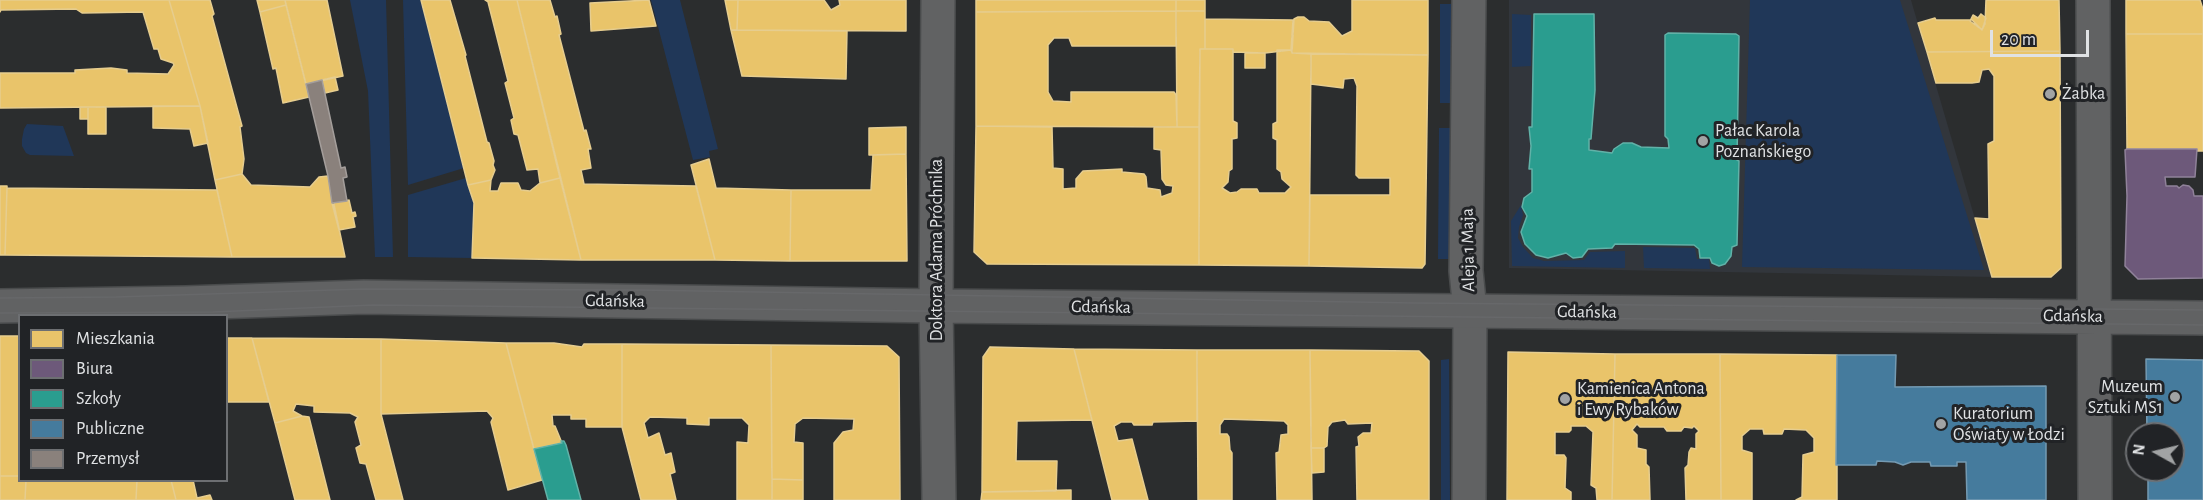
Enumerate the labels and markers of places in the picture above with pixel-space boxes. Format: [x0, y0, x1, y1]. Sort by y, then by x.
place label: Żabka [2062, 83, 2105, 105]
marker: Żabka [2043, 87, 2057, 101]
place label: Pałac Karola Poznańskiego [1715, 120, 1811, 162]
marker: Pałac Karola Poznańskiego [1696, 134, 1710, 148]
place label: Muzeum Sztuki MS1 [2088, 376, 2163, 418]
place label: Kamienica Antona i Ewy Rybaków [1577, 378, 1705, 420]
marker: Muzeum Sztuki MS1 [2168, 390, 2182, 404]
marker: Kamienica Antona i Ewy Rybaków [1558, 392, 1572, 406]
place label: Kuratorium Oświaty w Łodzi [1953, 403, 2065, 446]
marker: Kuratorium Oświaty w Łodzi [1934, 417, 1948, 431]

